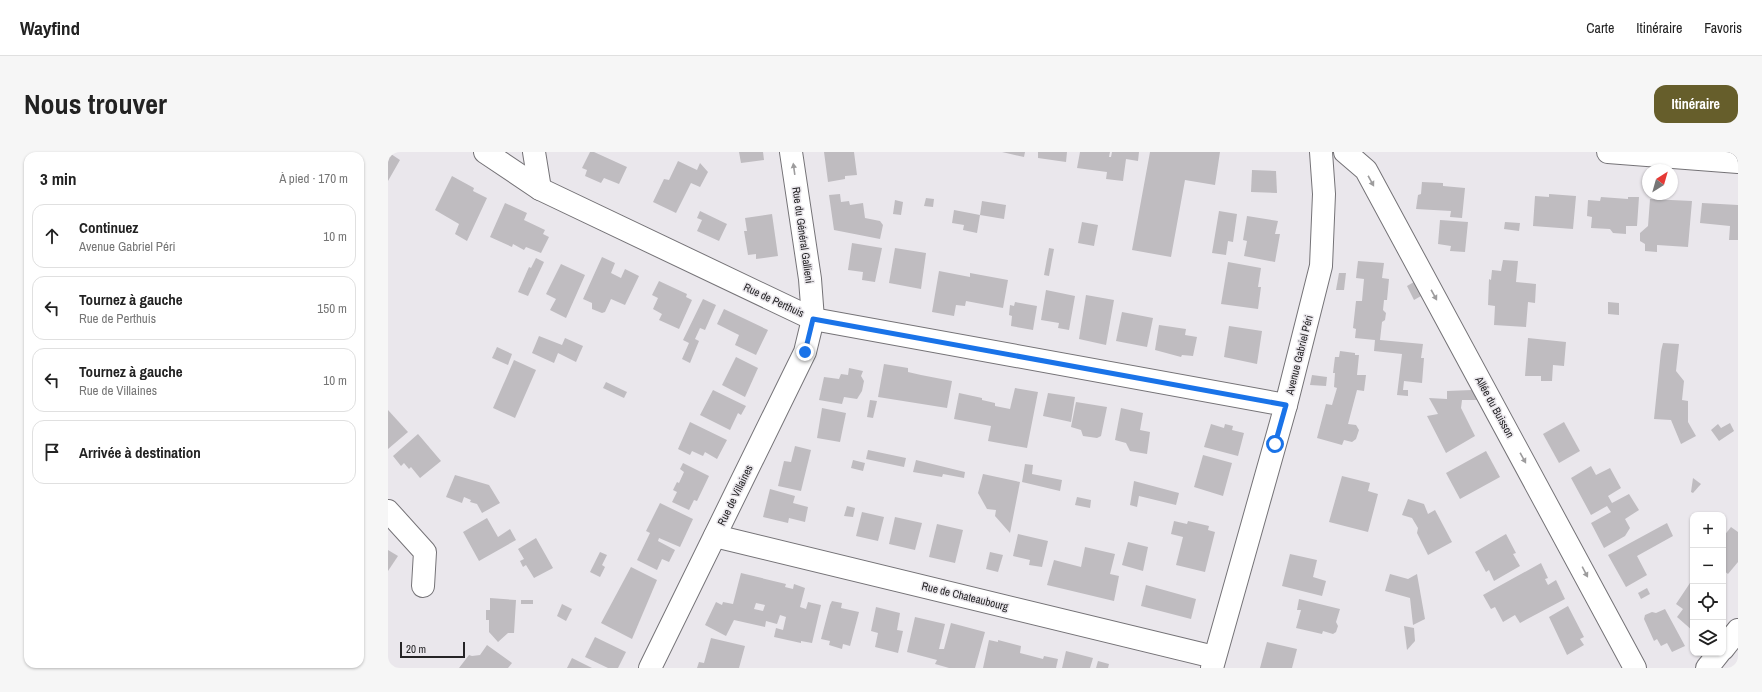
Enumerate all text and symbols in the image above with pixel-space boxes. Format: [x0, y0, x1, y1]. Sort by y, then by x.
text: Wayfind [20, 15, 80, 41]
text: Carte [1586, 19, 1614, 37]
text: Itinéraire [1636, 19, 1682, 37]
text: Favoris [1704, 19, 1742, 37]
text: Nous trouver [24, 85, 167, 123]
button: Itinéraire [1654, 85, 1738, 123]
one-way arrow [791, 163, 797, 175]
north arrow [1642, 164, 1678, 200]
text: 3 min [40, 167, 76, 190]
text: À pied · 170 m [279, 170, 348, 187]
one-way arrow [1368, 175, 1375, 187]
street label: Rue du Général Gallieni [789, 186, 817, 284]
text: Continuez [79, 217, 138, 238]
icon: ahead [41, 225, 63, 247]
text: 10 m [323, 228, 347, 245]
text: Avenue Gabriel Péri [79, 238, 175, 255]
street label: Rue de Perthuis [742, 280, 807, 320]
text: Tournez à gauche [79, 289, 183, 310]
one-way arrow [1430, 289, 1437, 301]
icon: left [41, 297, 63, 319]
text: 150 m [317, 300, 347, 317]
text: Rue de Perthuis [79, 310, 156, 327]
street label: Avenue Gabriel Péri [1282, 314, 1316, 397]
route end [796, 343, 814, 361]
text: Tournez à gauche [79, 361, 183, 382]
icon: left [41, 369, 63, 391]
text: 10 m [323, 372, 347, 389]
street label: Allée du Buisson [1472, 373, 1518, 440]
text: Rue de Villaines [79, 382, 157, 399]
route start [1266, 435, 1284, 453]
icon: arrive [41, 441, 63, 463]
text: Arrivée à destination [79, 442, 201, 463]
one-way arrow [1519, 452, 1526, 464]
street label: Rue de Villaines [714, 462, 756, 528]
map controls [1690, 512, 1726, 656]
button: + [1690, 512, 1726, 548]
button: − [1690, 548, 1726, 584]
one-way arrow [1582, 566, 1588, 578]
street label: Rue de Chateaubourg [920, 578, 1010, 614]
button: locate [1690, 584, 1726, 620]
button: layers [1690, 620, 1726, 656]
scale bar [400, 640, 465, 659]
text: 20 m [406, 642, 426, 656]

